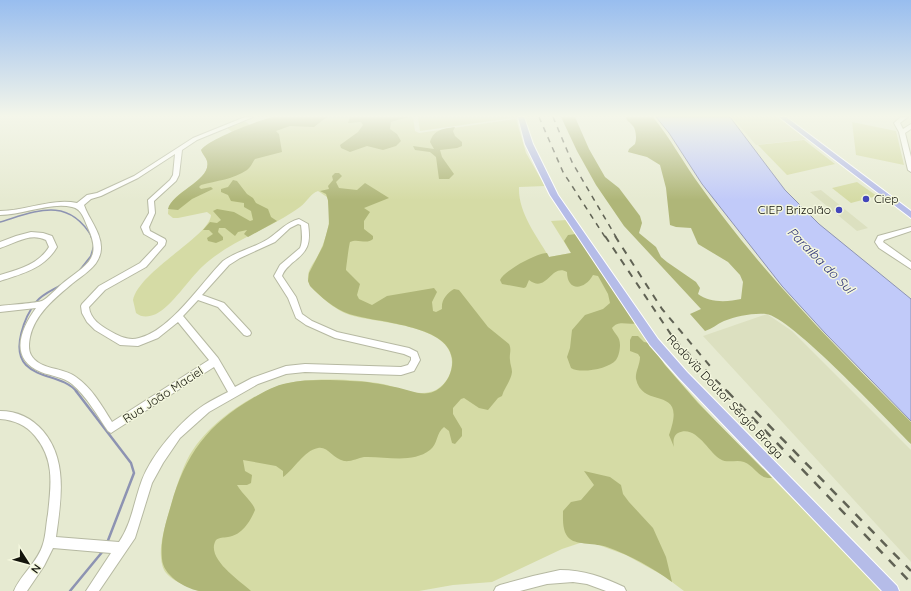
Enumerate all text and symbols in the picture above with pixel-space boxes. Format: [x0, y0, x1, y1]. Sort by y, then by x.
place label: Ciep [874, 191, 898, 206]
marker: Ciep [861, 194, 871, 204]
place label: CIEP Brizolão [758, 202, 831, 217]
marker: CIEP Brizolão [834, 205, 844, 215]
water label: Paraiba do Sul [784, 223, 859, 298]
street label: Rodovia Doutor Sérgio Braga [664, 332, 787, 462]
street label: Rua João Maciel [120, 363, 206, 426]
north arrow [8, 543, 48, 583]
text: N [28, 561, 44, 576]

